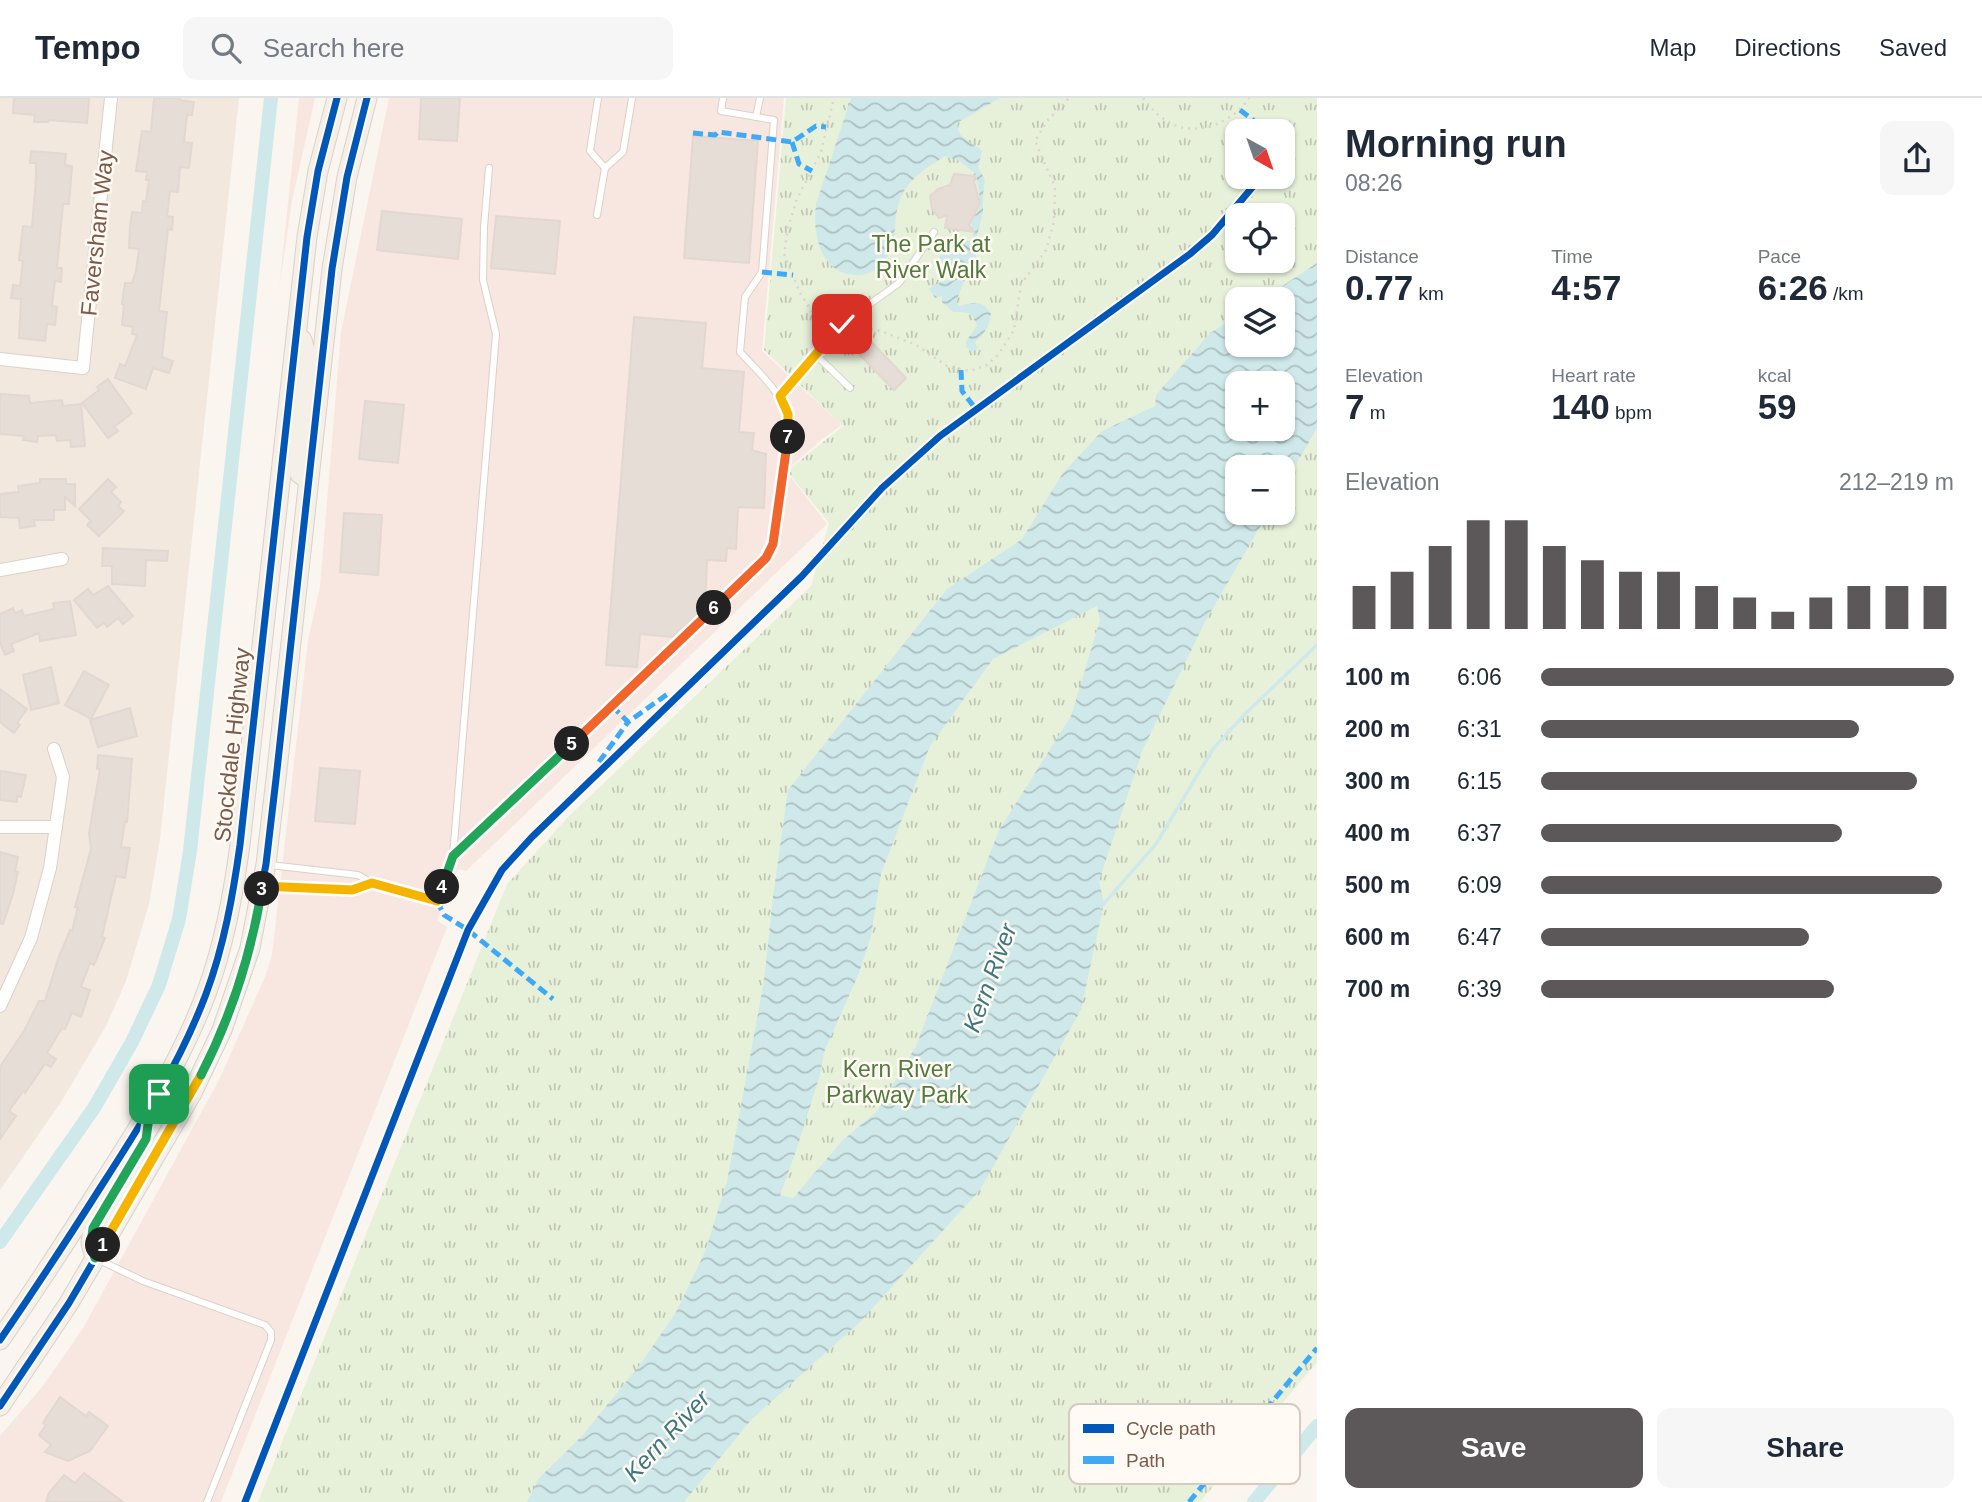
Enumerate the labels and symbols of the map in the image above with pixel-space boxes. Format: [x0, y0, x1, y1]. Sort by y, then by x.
north arrow [1225, 119, 1295, 189]
street label: Faversham Way [75, 148, 119, 317]
park label: The Park at River Walk [872, 231, 991, 283]
pin [812, 294, 872, 354]
pin: 7 [770, 420, 806, 454]
pin: 6 [696, 590, 732, 626]
street label: Stockdale Highway [209, 646, 255, 844]
pin: 5 [554, 726, 590, 762]
pin: 4 [424, 870, 460, 904]
pin: 3 [244, 872, 280, 906]
water label: Kern River [957, 919, 1022, 1036]
park label: Kern River Parkway Park [826, 1056, 968, 1108]
pin [129, 1064, 189, 1124]
pin: 1 [86, 1228, 120, 1262]
water label: Kern River [618, 1384, 716, 1486]
legend [1069, 1404, 1300, 1484]
text: Cycle path [1126, 1418, 1216, 1439]
text: Path [1126, 1450, 1165, 1471]

